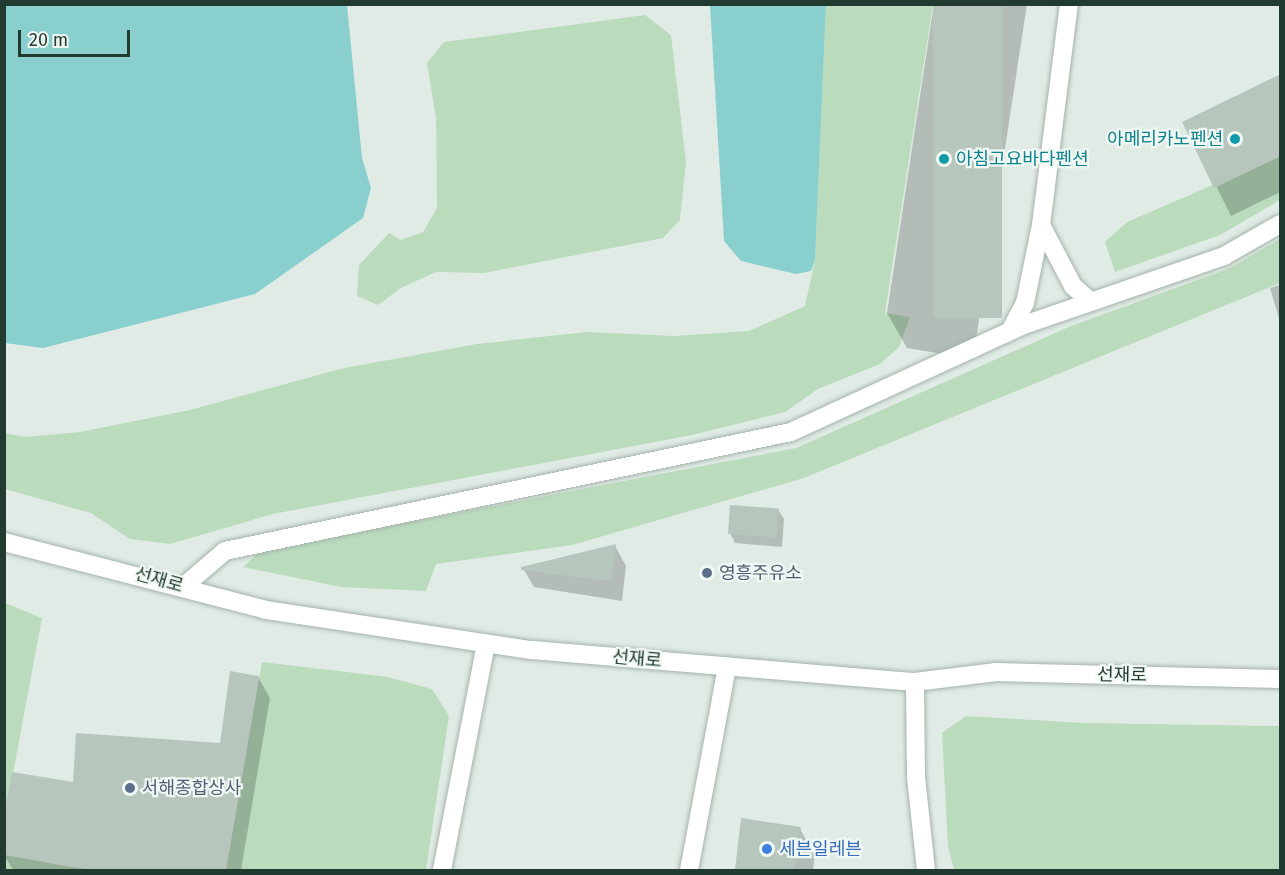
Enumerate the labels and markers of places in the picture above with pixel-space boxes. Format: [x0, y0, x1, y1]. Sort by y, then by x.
place label: 아메리카노펜션 [1107, 128, 1223, 150]
marker: 아메리카노펜션 [1228, 132, 1242, 146]
place label: 아침고요바다펜션 [956, 148, 1088, 170]
marker: 아침고요바다펜션 [937, 152, 951, 166]
place label: 영흥주유소 [719, 562, 802, 584]
marker: 영흥주유소 [700, 566, 714, 580]
place label: 서해종합상사 [142, 777, 241, 799]
marker: 서해종합상사 [123, 781, 137, 795]
place label: 세븐일레븐 [779, 838, 862, 860]
marker: 세븐일레븐 [760, 842, 774, 856]

